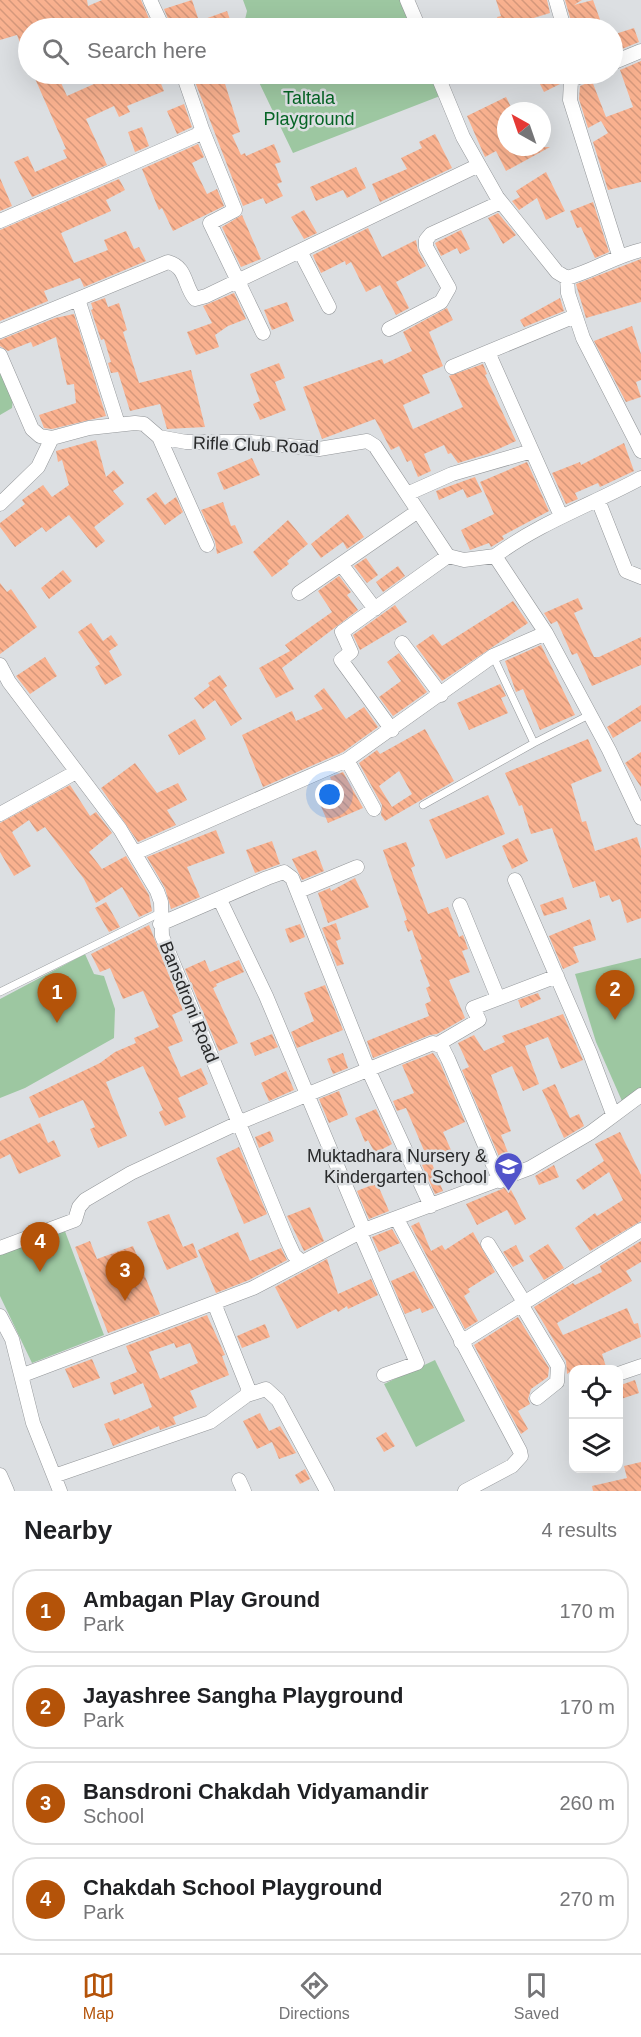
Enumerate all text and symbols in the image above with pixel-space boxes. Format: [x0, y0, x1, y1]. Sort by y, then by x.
search box [18, 18, 623, 84]
icon: search [39, 35, 72, 68]
text: Search here [87, 38, 207, 63]
park label: Taltala Playground [263, 88, 355, 129]
north arrow [497, 102, 551, 156]
street label: Rifle Club Road [193, 433, 319, 457]
your location [315, 780, 344, 809]
street label: Bansdroni Road [156, 938, 222, 1066]
pin: 2 [596, 970, 634, 1020]
pin: 1 [38, 974, 76, 1023]
place label: Muktadhara Nursery & Kindergarten School [307, 1146, 487, 1187]
school or university icon: Muktadhara Nursery & Kindergarten School [492, 1150, 524, 1192]
pin: 4 [20, 1222, 60, 1272]
pin: 3 [106, 1252, 144, 1301]
map controls [569, 1365, 623, 1473]
button: locate [569, 1365, 623, 1419]
button: layers [569, 1419, 623, 1473]
text: Nearby [24, 1515, 112, 1545]
text: 4 results [541, 1519, 617, 1541]
text: Ambagan Play Ground [83, 1587, 320, 1612]
text: 1 [40, 1600, 51, 1622]
text: 170 m [559, 1600, 615, 1622]
text: Park [83, 1613, 124, 1635]
text: Jayashree Sangha Playground [83, 1683, 403, 1708]
text: 2 [40, 1696, 51, 1718]
text: 170 m [559, 1696, 615, 1718]
text: Park [83, 1709, 124, 1731]
text: Bansdroni Chakdah Vidyamandir [83, 1779, 429, 1804]
text: 3 [40, 1792, 51, 1814]
text: 260 m [559, 1792, 615, 1814]
text: School [83, 1805, 144, 1827]
text: Chakdah School Playground [83, 1875, 382, 1900]
text: 4 [40, 1888, 51, 1910]
text: 270 m [559, 1888, 615, 1910]
text: Park [83, 1901, 124, 1923]
tab: Map [82, 1969, 115, 2023]
tab: Directions [279, 1969, 350, 2023]
tab: Saved [514, 1969, 559, 2023]

